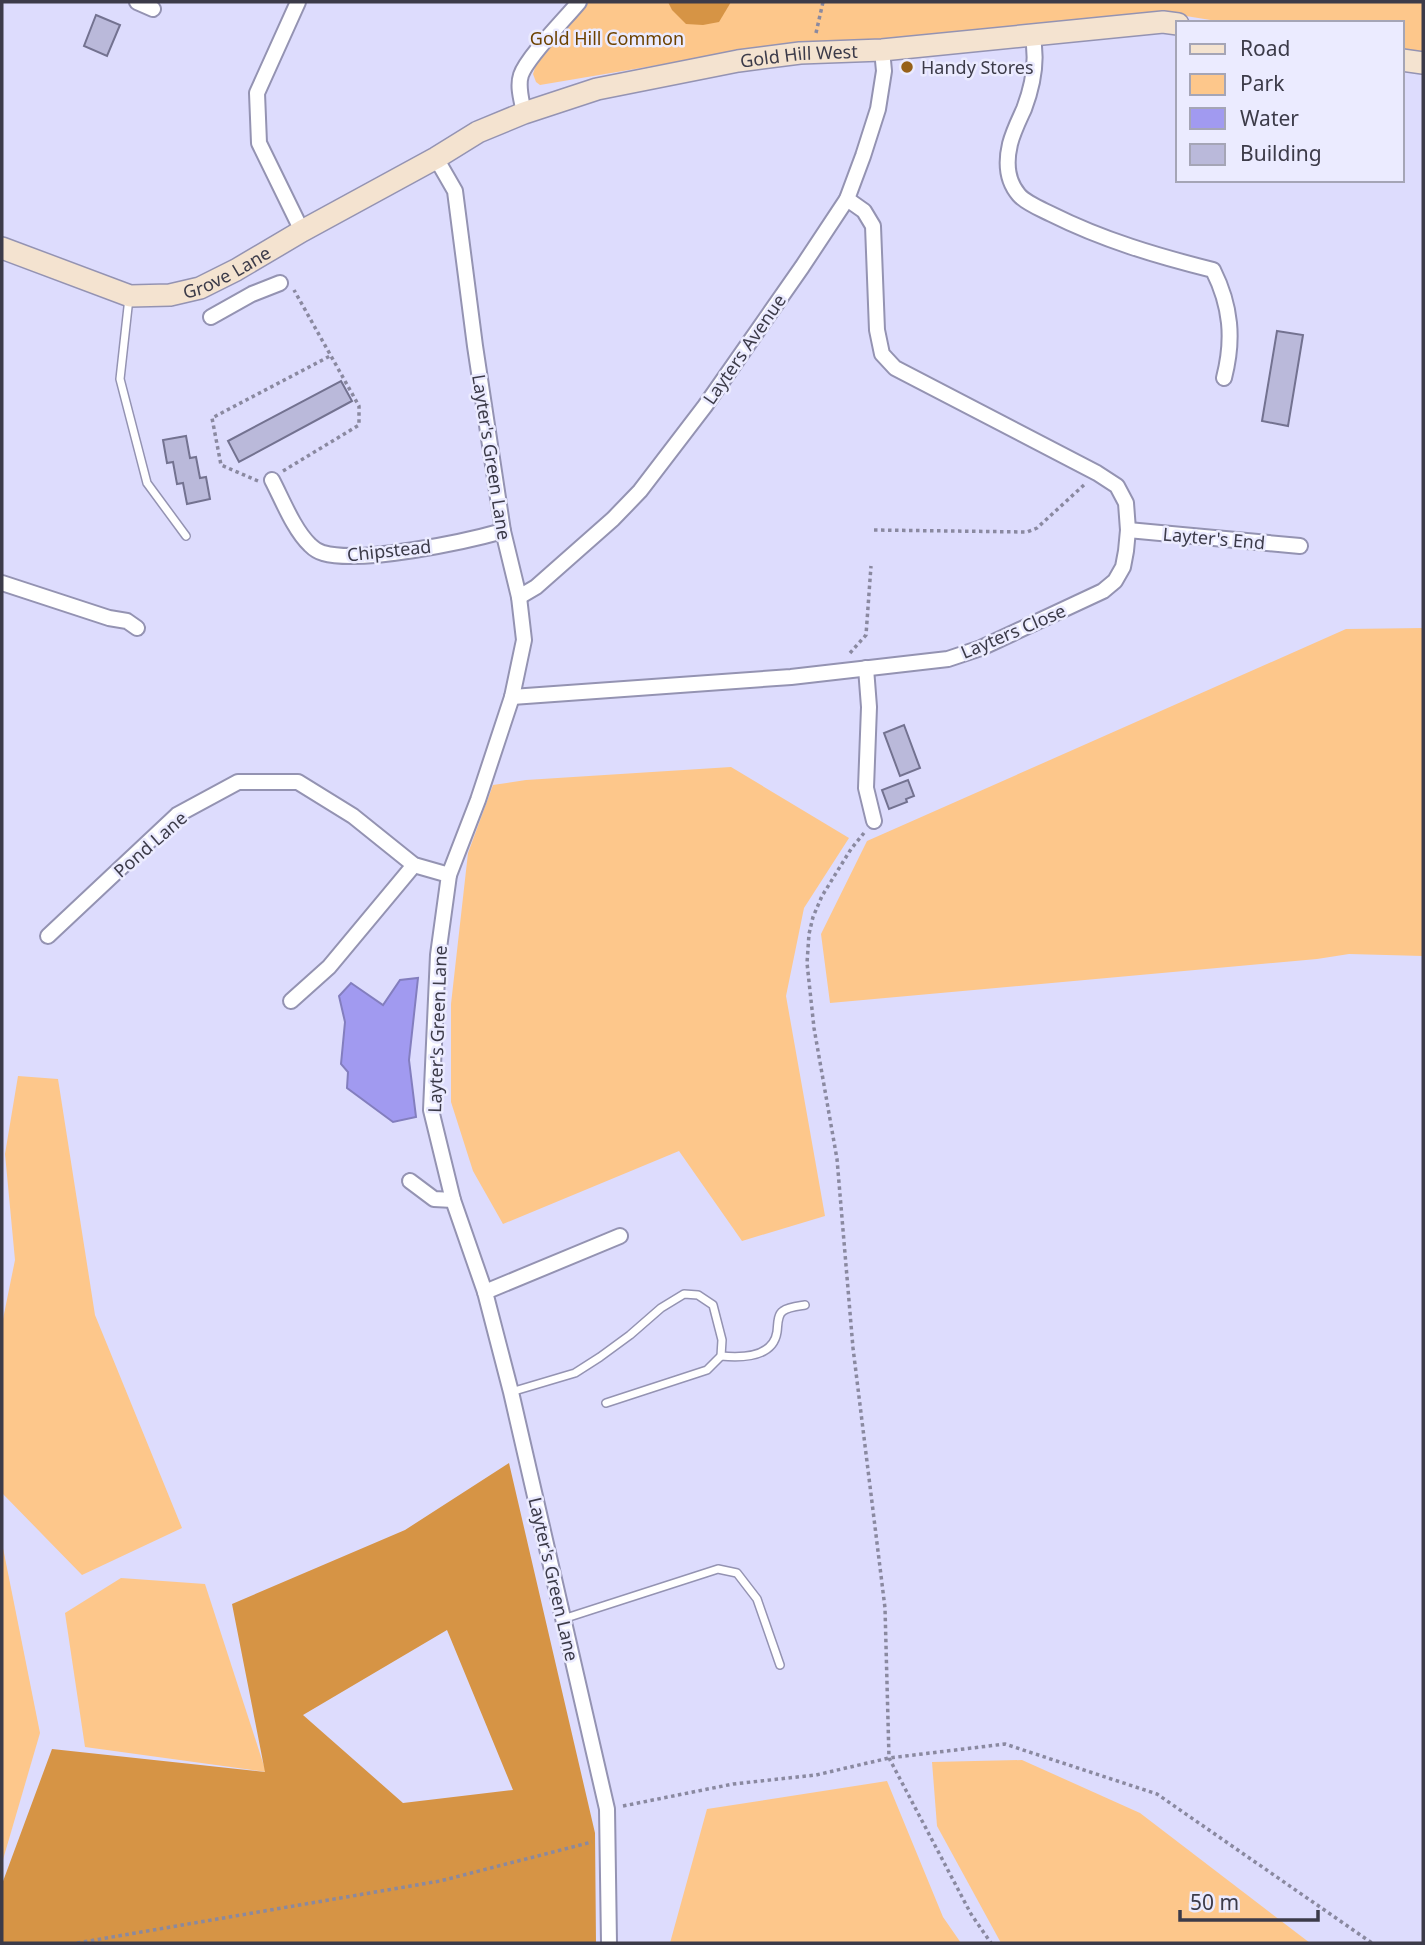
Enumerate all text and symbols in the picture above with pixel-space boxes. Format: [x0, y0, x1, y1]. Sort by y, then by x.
legend [1176, 21, 1404, 182]
park label: Gold Hill Common [530, 26, 684, 50]
text: Road [1240, 34, 1290, 62]
street label: Gold Hill West [739, 39, 859, 73]
place label: Handy Stores [921, 55, 1034, 79]
marker: Handy Stores [899, 59, 915, 75]
text: Park [1240, 69, 1285, 97]
text: Water [1240, 104, 1299, 132]
text: Building [1240, 139, 1322, 167]
street label: Grove Lane [180, 240, 275, 304]
street label: Layters Avenue [697, 289, 791, 409]
street label: Layter's Green Lane [467, 372, 517, 542]
street label: Layter's End [1162, 522, 1266, 554]
street label: Chipstead [346, 534, 432, 566]
street label: Layters Close [957, 598, 1069, 664]
street label: Pond Lane [108, 806, 192, 882]
street label: Layter's Green Lane [422, 945, 452, 1113]
street label: Layter's Green Lane [523, 1495, 585, 1663]
scale bar [1180, 1878, 1318, 1922]
text: 50 m [1190, 1888, 1239, 1916]

